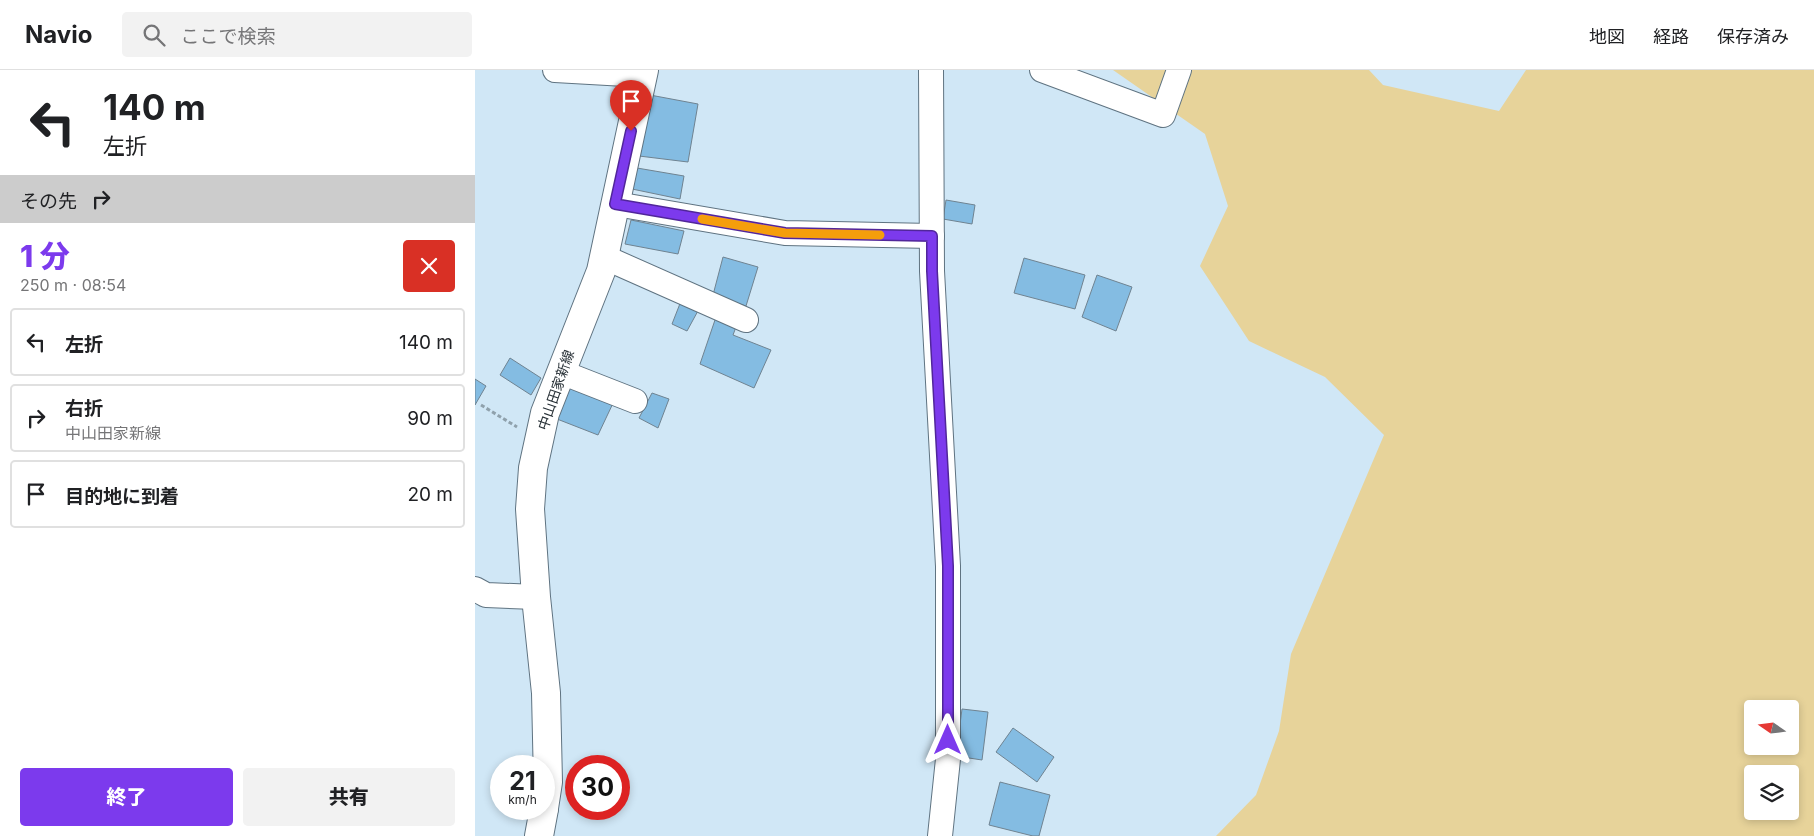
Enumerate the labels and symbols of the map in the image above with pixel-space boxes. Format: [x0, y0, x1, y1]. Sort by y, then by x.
pin [610, 80, 652, 131]
street label: 中山田家新線 [534, 347, 577, 432]
north arrow [1744, 700, 1799, 755]
position arrow [921, 713, 973, 765]
speed limit sign: 30 [565, 755, 630, 820]

